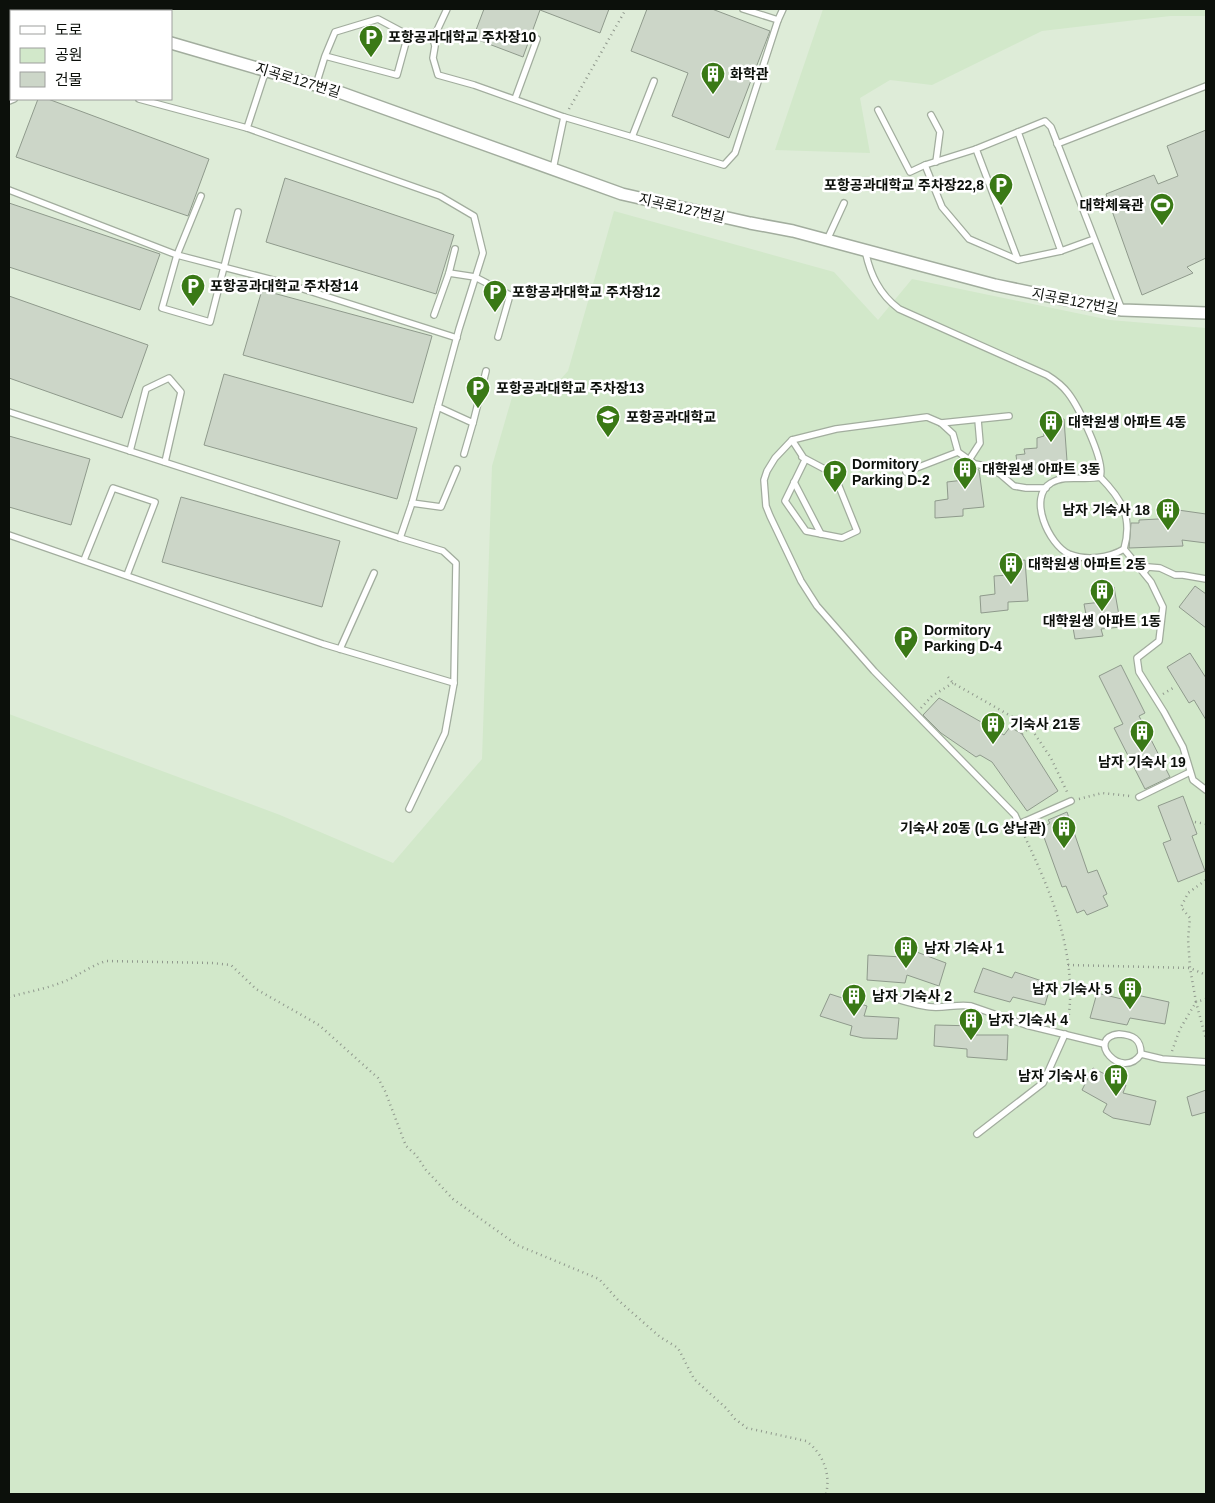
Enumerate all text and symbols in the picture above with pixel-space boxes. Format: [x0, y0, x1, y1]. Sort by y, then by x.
legend [10, 10, 172, 100]
text: 도로 [55, 21, 83, 38]
parking icon: 포항공과대학교 주차장10 [358, 24, 384, 58]
place label: 포항공과대학교 주차장10 [388, 29, 536, 45]
text: 공원 [55, 46, 83, 63]
street label: 지곡로127번길 [254, 60, 342, 100]
building icon: 화학관 [700, 61, 726, 95]
place label: 화학관 [730, 66, 769, 82]
text: 건물 [55, 71, 83, 88]
parking icon: 포항공과대학교 주차장22,8 [988, 172, 1014, 206]
place label: 포항공과대학교 주차장22,8 [824, 177, 984, 193]
street label: 지곡로127번길 [637, 190, 727, 226]
sports icon: 대학체육관 [1149, 192, 1175, 226]
place label: 대학체육관 [1080, 197, 1144, 213]
parking icon: 포항공과대학교 주차장14 [180, 273, 206, 307]
place label: 포항공과대학교 주차장14 [210, 278, 358, 294]
parking icon: 포항공과대학교 주차장12 [482, 279, 508, 313]
place label: 포항공과대학교 주차장12 [512, 284, 660, 300]
street label: 지곡로127번길 [1030, 285, 1120, 317]
parking icon: 포항공과대학교 주차장13 [465, 375, 491, 409]
place label: 포항공과대학교 주차장13 [496, 380, 644, 396]
school or university icon: 포항공과대학교 [595, 404, 621, 438]
place label: 포항공과대학교 [626, 409, 716, 425]
building icon: 대학원생 아파트 4동 [1038, 409, 1064, 443]
place label: 대학원생 아파트 4동 [1068, 414, 1187, 430]
place label: Dormitory Parking D-2 [852, 456, 930, 488]
building icon: 대학원생 아파트 3동 [952, 456, 978, 490]
parking icon: Dormitory Parking D-2 [822, 459, 848, 493]
place label: 대학원생 아파트 3동 [982, 461, 1101, 477]
building icon: 남자 기숙사 18 [1155, 497, 1181, 531]
place label: 남자 기숙사 18 [1062, 502, 1150, 518]
building icon: 대학원생 아파트 2동 [998, 551, 1024, 585]
place label: 대학원생 아파트 2동 [1028, 556, 1147, 572]
building icon: 대학원생 아파트 1동 [1089, 578, 1115, 612]
place label: 대학원생 아파트 1동 [1043, 613, 1161, 629]
place label: Dormitory Parking D-4 [924, 622, 1002, 654]
parking icon: Dormitory Parking D-4 [893, 625, 919, 659]
building icon: 기숙사 21동 [980, 711, 1006, 745]
place label: 기숙사 21동 [1010, 716, 1081, 732]
building icon: 남자 기숙사 19 [1129, 719, 1155, 753]
place label: 남자 기숙사 19 [1098, 754, 1186, 770]
building icon: 기숙사 20동 (LG 상남관) [1051, 815, 1077, 849]
place label: 기숙사 20동 (LG 상남관) [900, 820, 1046, 836]
building icon: 남자 기숙사 1 [893, 935, 919, 969]
place label: 남자 기숙사 1 [924, 940, 1004, 956]
building icon: 남자 기숙사 5 [1117, 976, 1143, 1010]
place label: 남자 기숙사 5 [1032, 981, 1112, 997]
building icon: 남자 기숙사 2 [841, 983, 867, 1017]
place label: 남자 기숙사 2 [872, 988, 952, 1004]
building icon: 남자 기숙사 4 [958, 1007, 984, 1041]
place label: 남자 기숙사 4 [988, 1012, 1068, 1028]
building icon: 남자 기숙사 6 [1103, 1063, 1129, 1097]
place label: 남자 기숙사 6 [1018, 1068, 1098, 1084]

